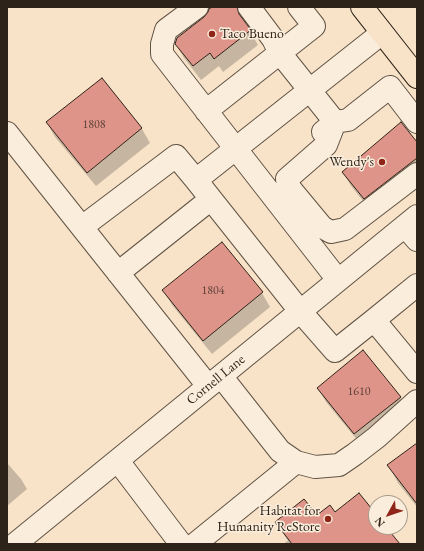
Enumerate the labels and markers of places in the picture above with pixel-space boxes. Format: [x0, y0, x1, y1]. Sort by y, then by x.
place label: Taco Bueno [220, 26, 284, 42]
marker: Taco Bueno [207, 29, 217, 39]
place label: Wendy's [329, 154, 374, 170]
marker: Wendy's [377, 157, 387, 167]
place label: Habitat for Humanity ReStore [217, 503, 320, 536]
marker: Habitat for Humanity ReStore [323, 514, 333, 524]

